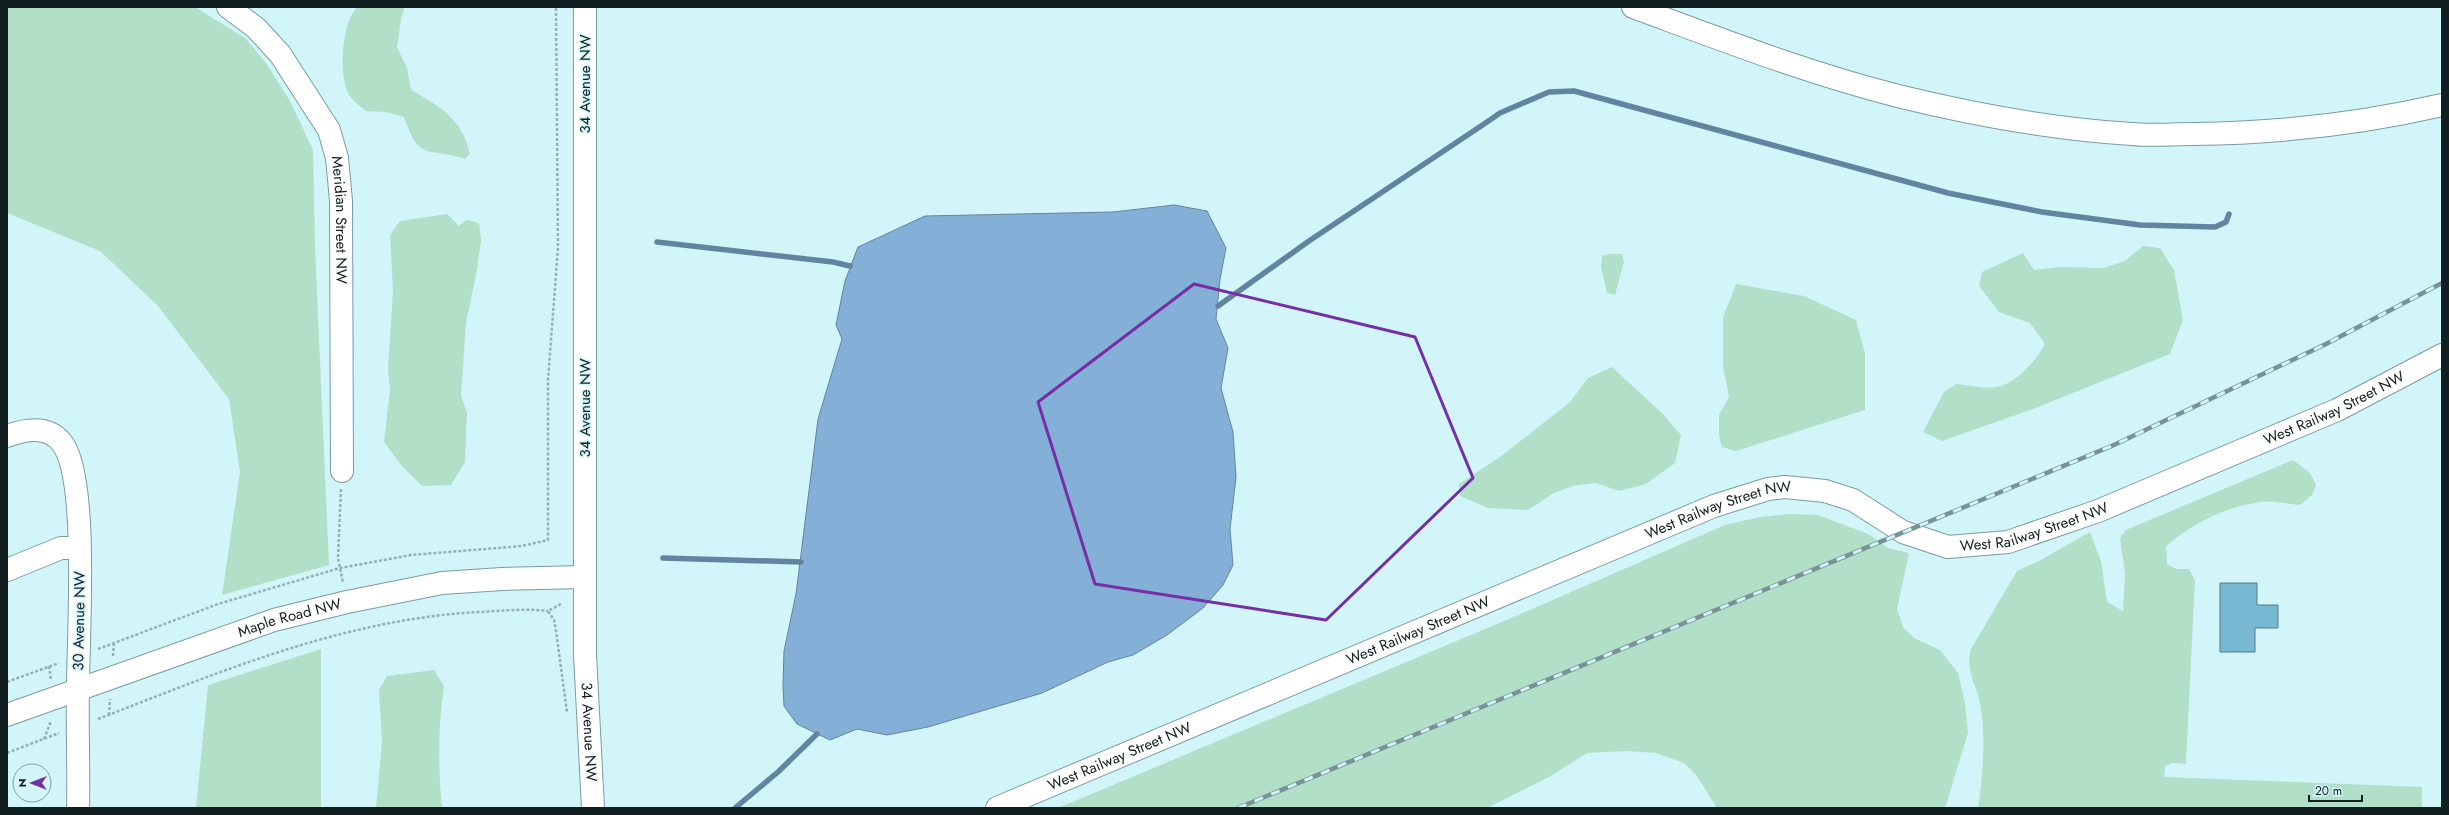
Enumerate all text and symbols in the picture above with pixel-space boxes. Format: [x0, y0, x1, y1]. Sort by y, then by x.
street label: 34 Avenue NW [574, 34, 596, 134]
street label: Meridian Street NW [326, 155, 352, 284]
street label: 34 Avenue NW [574, 358, 596, 458]
street label: West Railway Street NW [2260, 365, 2409, 451]
street label: West Railway Street NW [1642, 475, 1793, 545]
street label: West Railway Street NW [1959, 497, 2112, 557]
street label: 30 Avenue NW [67, 571, 91, 671]
street label: West Railway Street NW [1343, 591, 1493, 671]
street label: Maple Road NW [235, 593, 344, 643]
street label: 34 Avenue NW [575, 682, 603, 782]
street label: West Railway Street NW [1044, 716, 1195, 796]
north arrow [12, 763, 52, 803]
scale bar [2309, 777, 2362, 803]
text: N [14, 779, 30, 787]
text: 20 m [2315, 782, 2342, 800]

